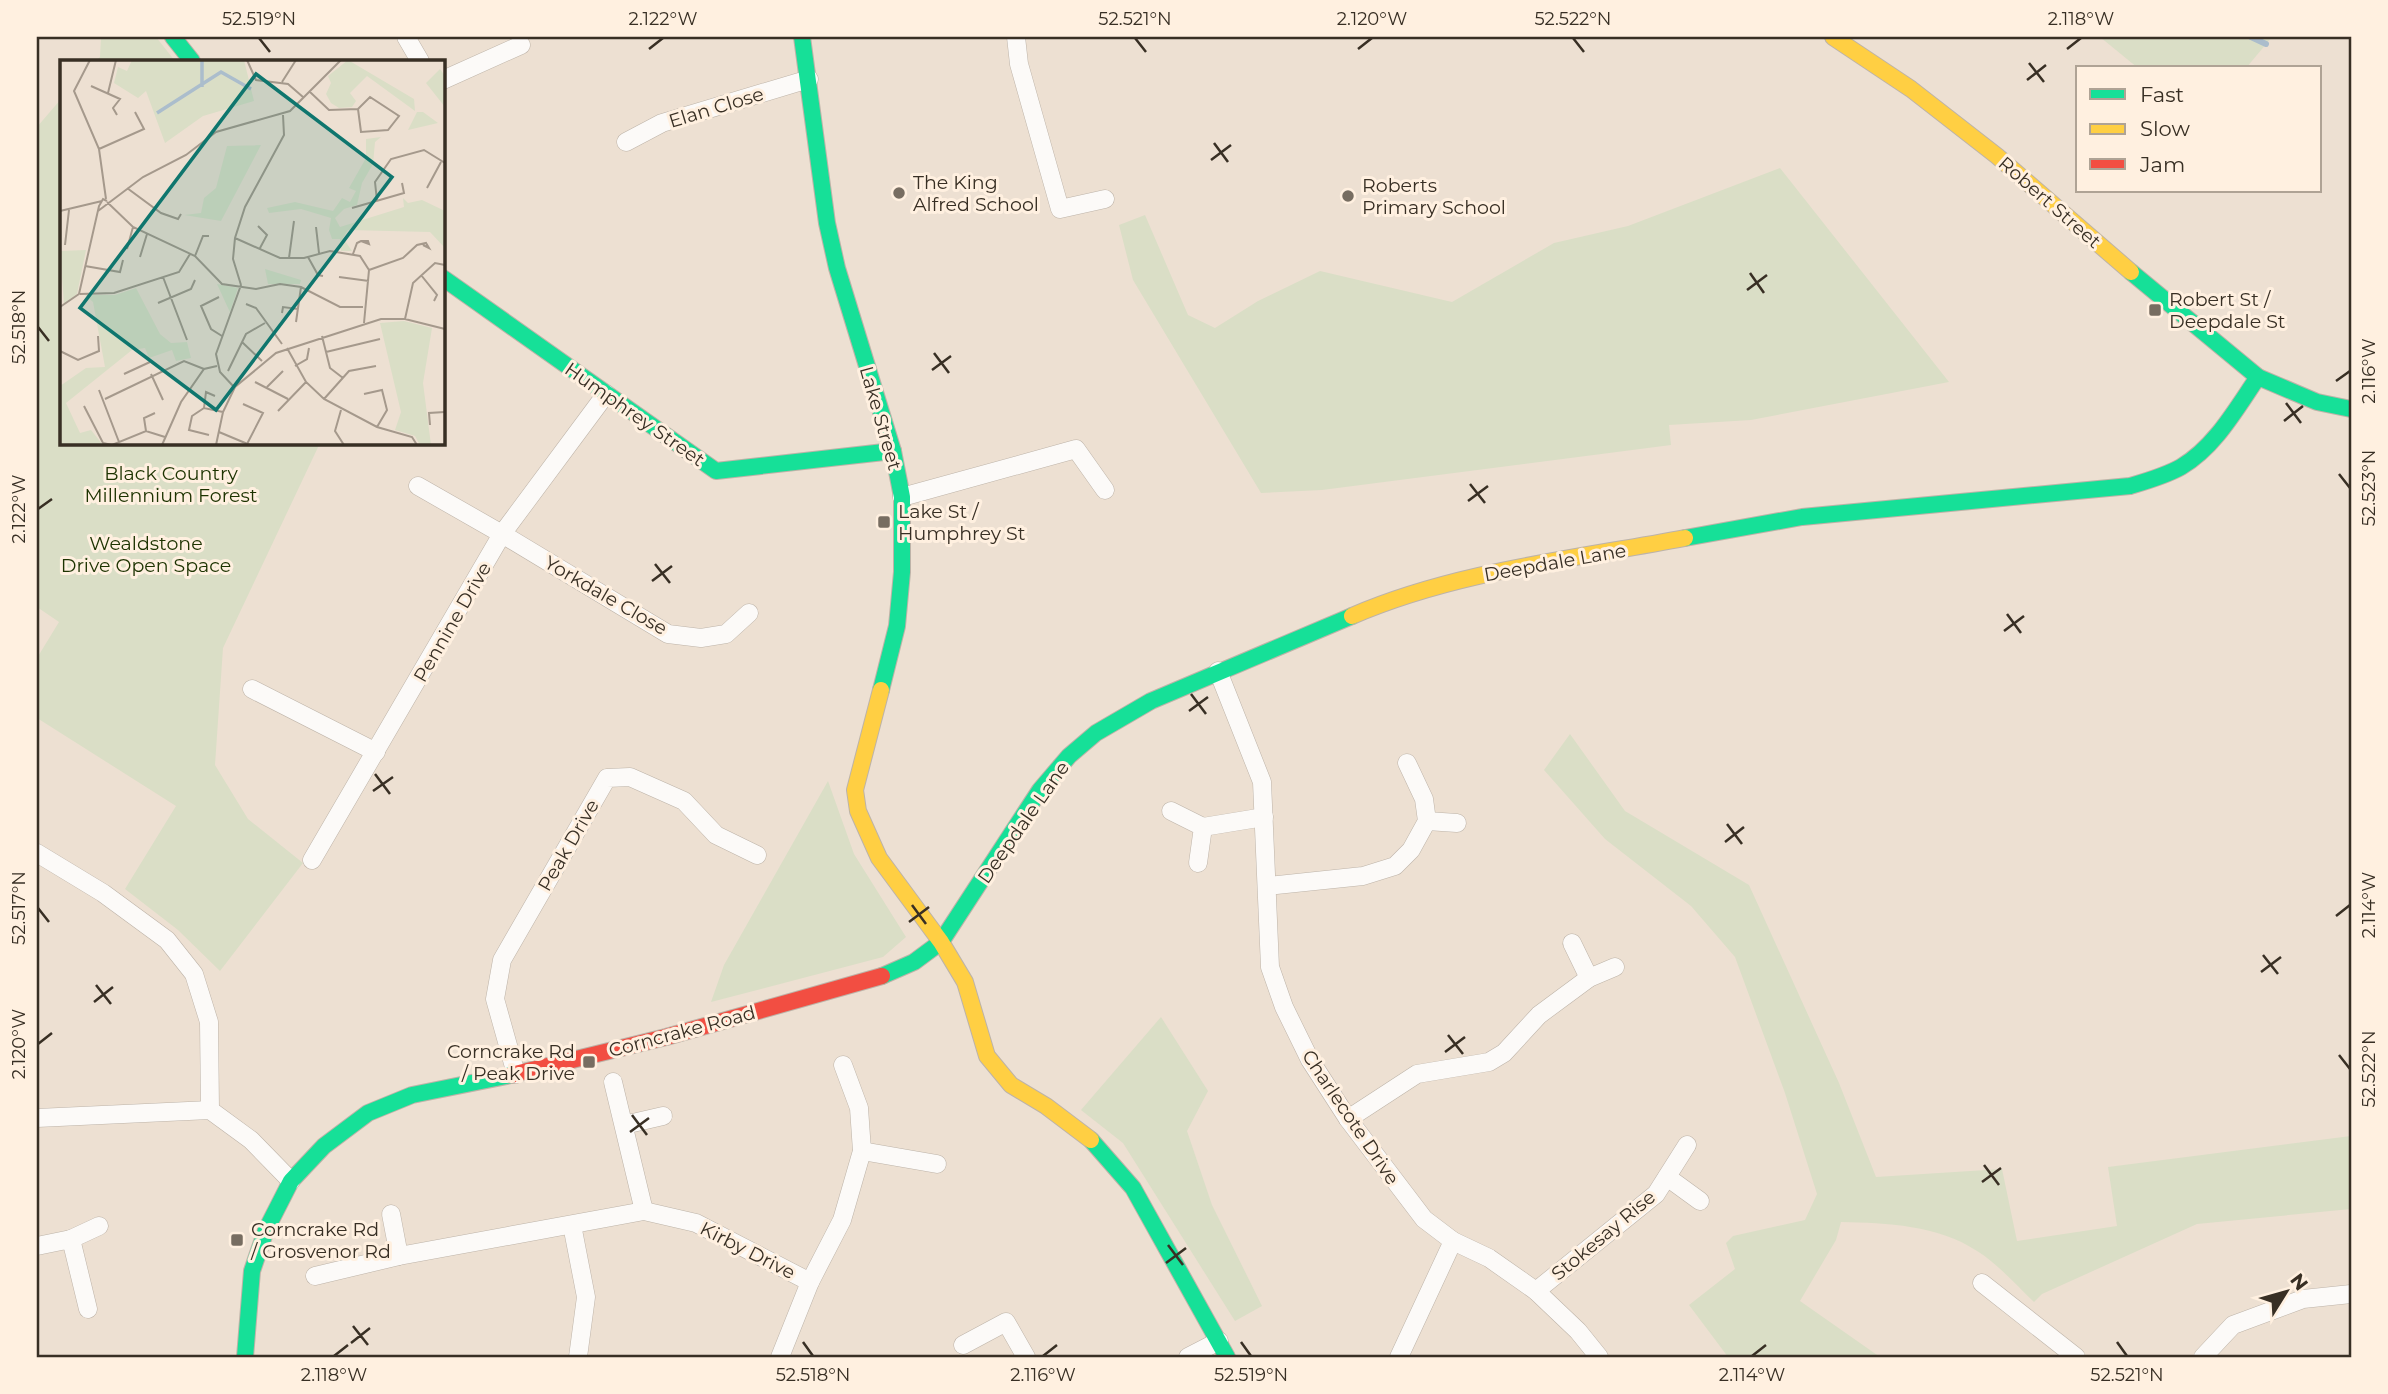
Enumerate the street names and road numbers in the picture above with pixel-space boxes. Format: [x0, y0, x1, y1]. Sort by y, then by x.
street label: Elan Close [666, 82, 766, 133]
street label: Robert Street [1994, 152, 2106, 253]
street label: Humphrey Street [560, 358, 709, 471]
street label: Lake Street [855, 363, 906, 473]
street label: Deepdale Lane [1482, 539, 1628, 586]
street label: Yorkdale Close [540, 551, 671, 640]
street label: Pennine Drive [409, 558, 496, 686]
street label: Deepdale Lane [973, 757, 1074, 888]
street label: Peak Drive [533, 795, 604, 895]
street label: Corncrake Road [606, 1001, 758, 1062]
street label: Charlecote Drive [1297, 1046, 1404, 1189]
street label: Stokesay Rise [1547, 1185, 1660, 1285]
street label: Kirby Drive [696, 1217, 799, 1284]

